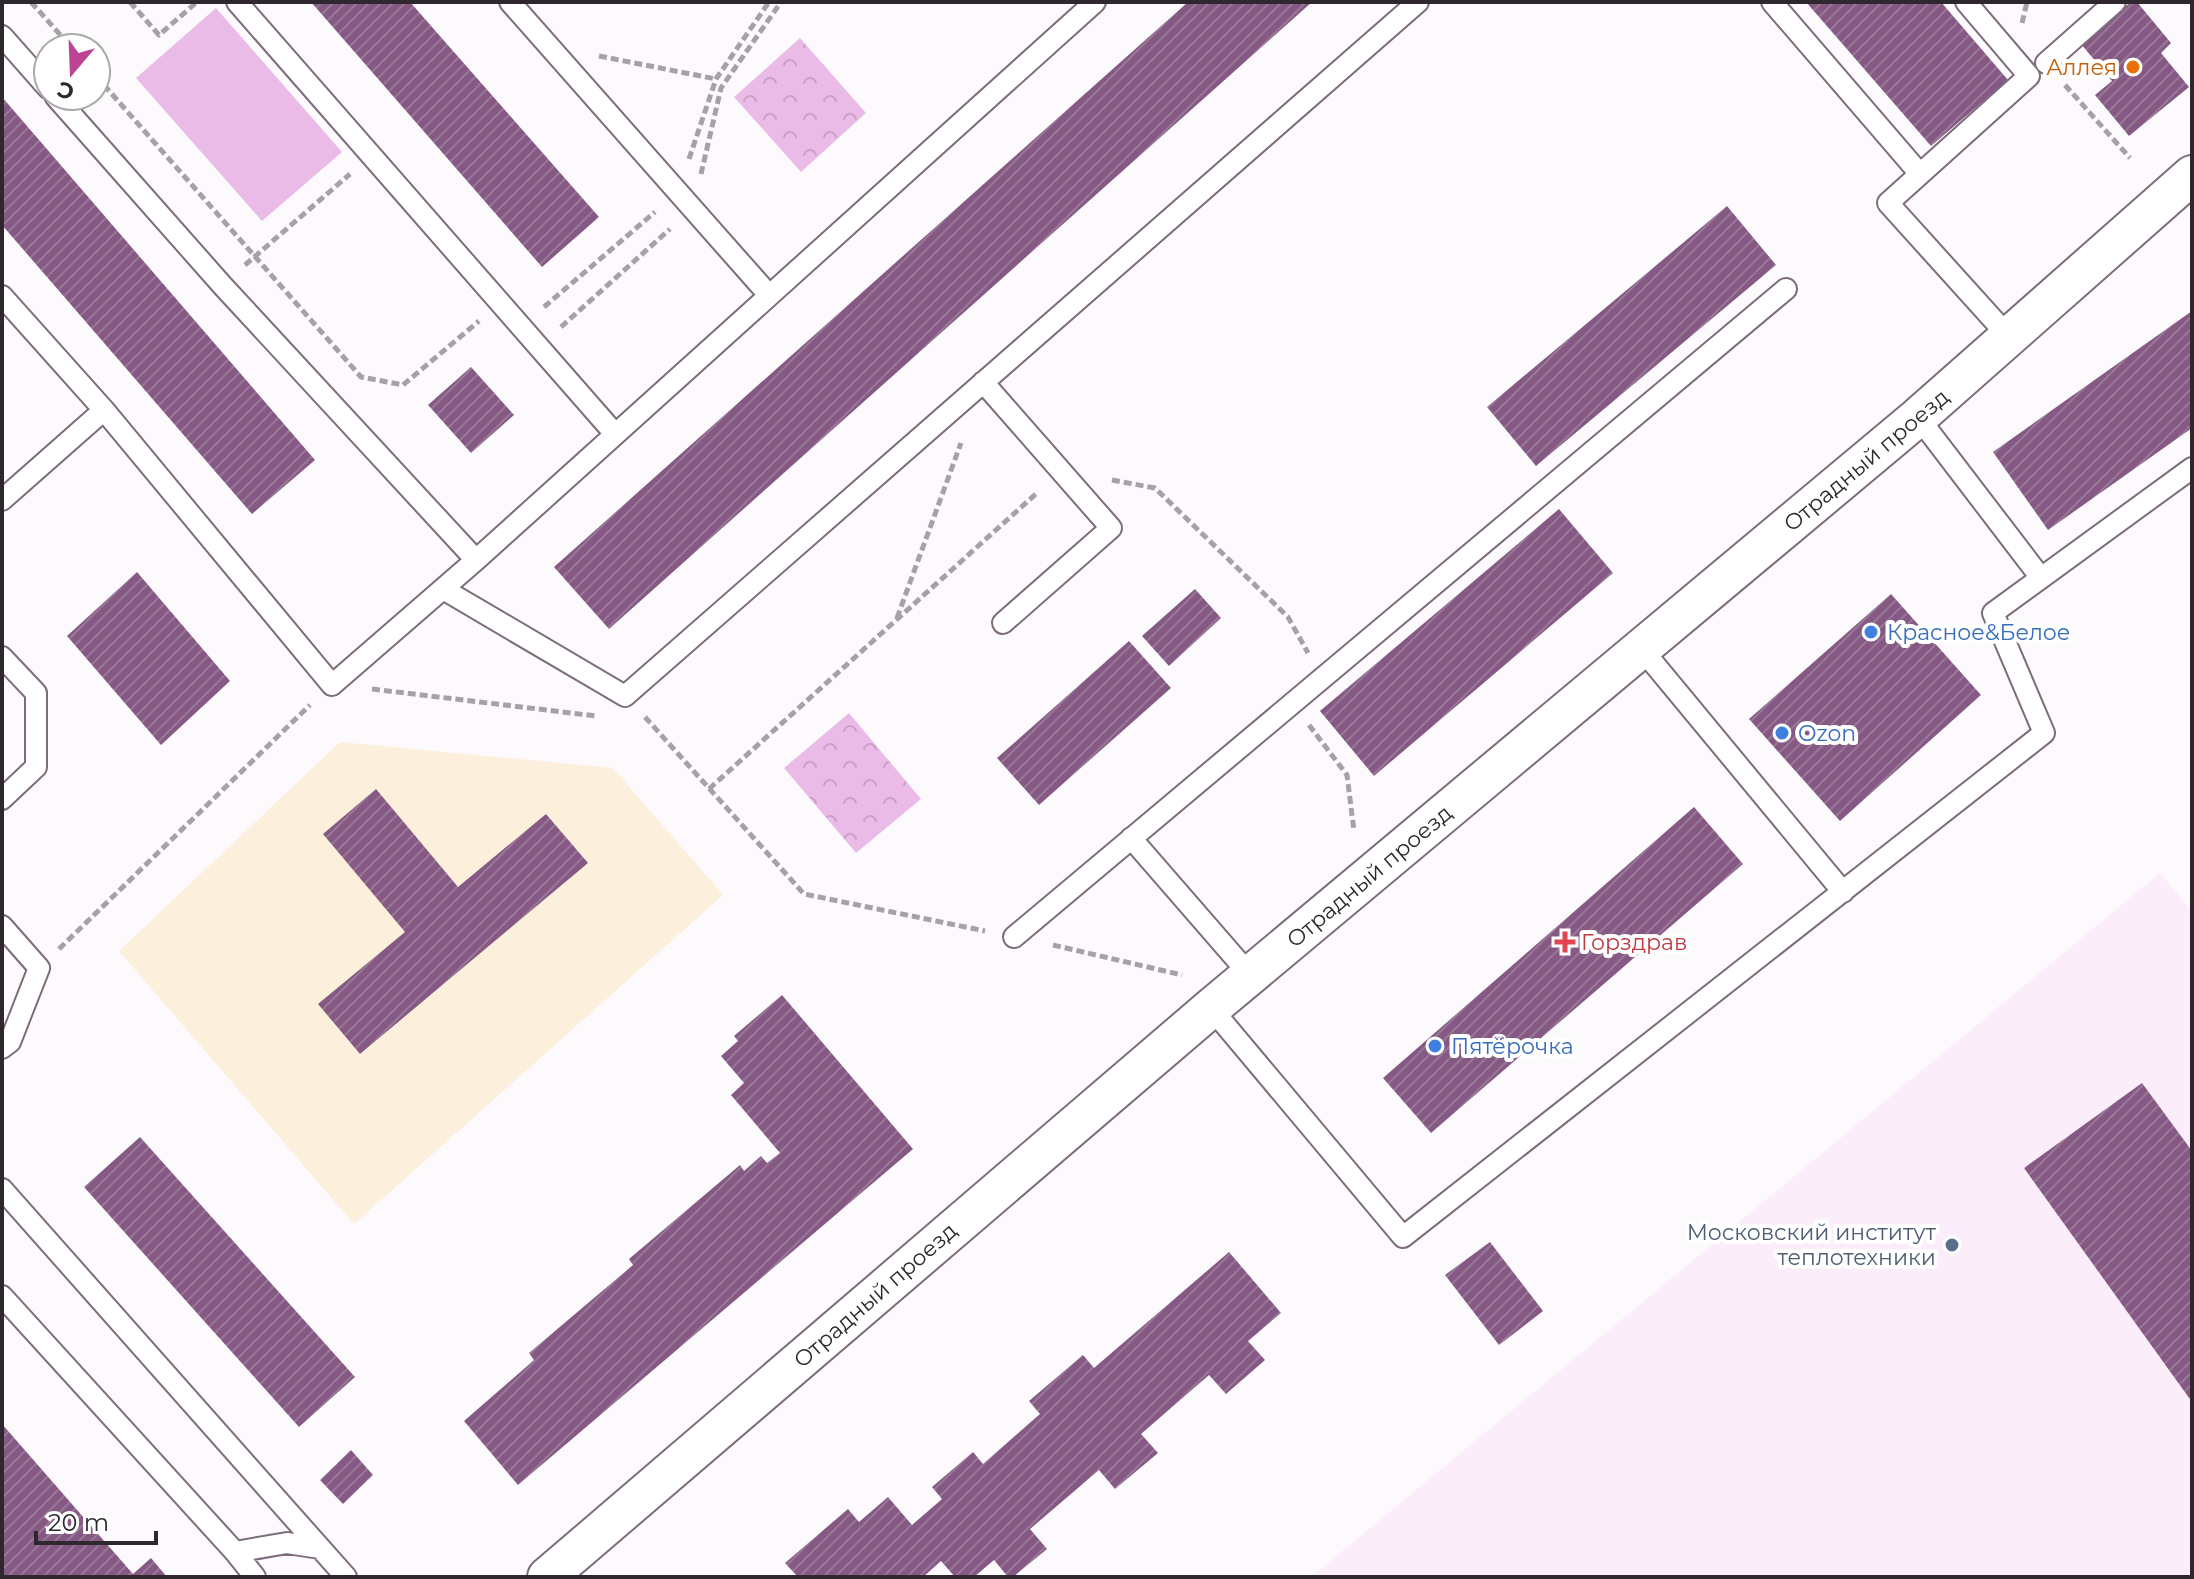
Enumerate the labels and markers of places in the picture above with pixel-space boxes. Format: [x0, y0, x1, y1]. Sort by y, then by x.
place label: Аллея [2046, 54, 2117, 81]
marker: Аллея [2124, 58, 2142, 76]
place label: Красное&Белое [1887, 619, 2070, 646]
marker: Красное&Белое [1862, 623, 1880, 641]
place label: Ozon [1798, 720, 1856, 747]
marker: Ozon [1773, 724, 1791, 742]
place label: Горздрав [1581, 929, 1687, 956]
marker: Горздрав [1556, 933, 1574, 951]
place label: Пятёрочка [1451, 1033, 1574, 1060]
marker: Пятёрочка [1426, 1037, 1444, 1055]
place label: Московский институт теплотехники [1687, 1219, 1937, 1271]
marker: Московский институт теплотехники [1943, 1236, 1961, 1254]

